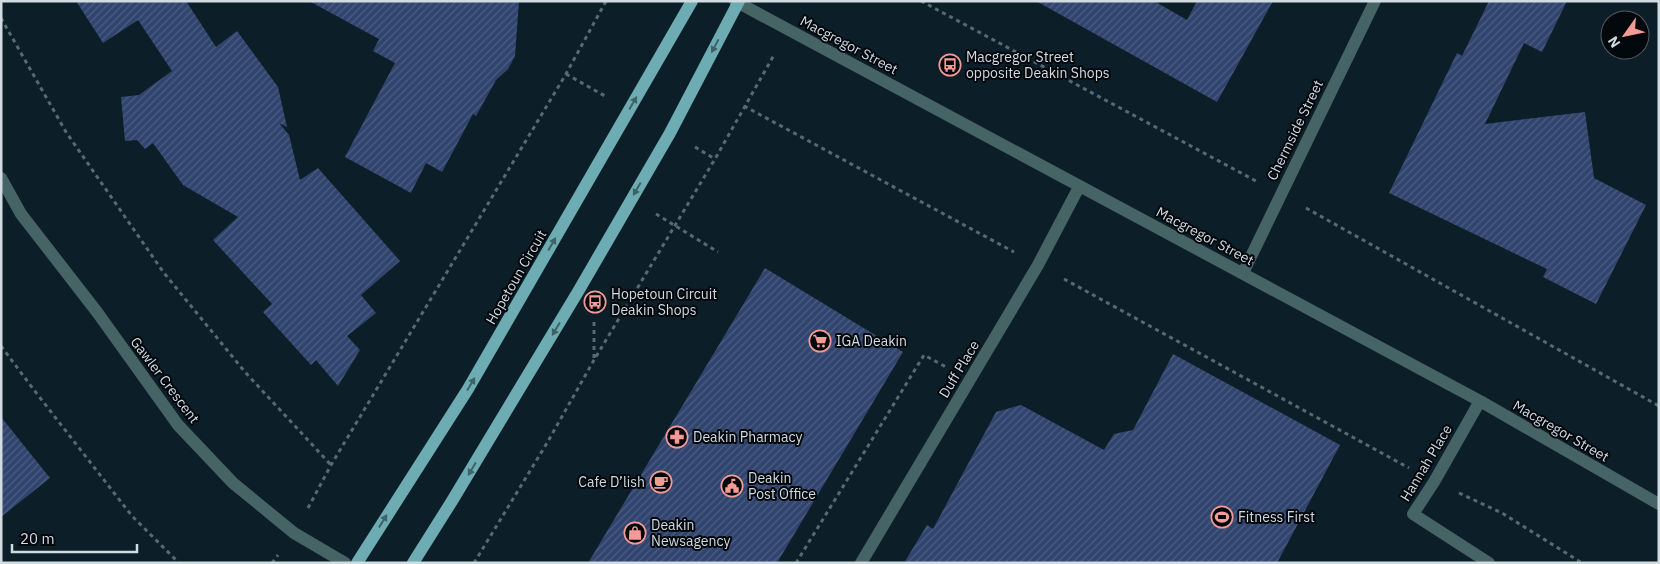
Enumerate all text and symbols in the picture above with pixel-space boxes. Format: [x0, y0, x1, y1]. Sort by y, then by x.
north arrow [1600, 10, 1650, 60]
street label: Macgregor Street [797, 12, 901, 78]
text: N [1604, 33, 1624, 51]
one-way arrow [711, 40, 720, 53]
place label: Macgregor Street opposite Deakin Shops [966, 48, 1110, 82]
bus stop icon: Macgregor Street opposite Deakin Shops [938, 53, 962, 77]
street label: Chermside Street [1263, 77, 1327, 183]
one-way arrow [629, 96, 638, 110]
one-way arrow [633, 182, 642, 195]
street label: Macgregor Street [1153, 203, 1257, 269]
street label: Hopetoun Circuit [482, 226, 550, 327]
one-way arrow [548, 236, 556, 251]
place label: Hopetoun Circuit Deakin Shops [611, 285, 717, 319]
bus stop icon: Hopetoun Circuit Deakin Shops [583, 290, 607, 314]
one-way arrow [551, 323, 560, 336]
supermarket icon: IGA Deakin [808, 329, 832, 353]
place label: IGA Deakin [836, 332, 907, 350]
street label: Gawler Crescent [127, 333, 203, 427]
street label: Duff Place [935, 337, 983, 401]
one-way arrow [466, 378, 475, 391]
street label: Macgregor Street [1510, 396, 1612, 466]
street label: Hannah Place [1396, 421, 1456, 505]
pharmacy icon: Deakin Pharmacy [665, 425, 689, 449]
place label: Deakin Pharmacy [693, 428, 802, 446]
one-way arrow [467, 462, 476, 475]
place label: Deakin Post Office [748, 469, 816, 503]
cafe icon: Cafe D’lish [649, 470, 673, 494]
place label: Cafe D’lish [578, 473, 645, 491]
public building icon: Deakin Post Office [720, 474, 744, 498]
sports icon: Fitness First [1210, 505, 1234, 529]
place label: Fitness First [1238, 508, 1315, 526]
one-way arrow [379, 515, 388, 528]
place label: Deakin Newsagency [651, 516, 731, 550]
shop icon: Deakin Newsagency [623, 521, 647, 545]
scale bar [12, 522, 138, 554]
text: 20 m [20, 529, 55, 548]

